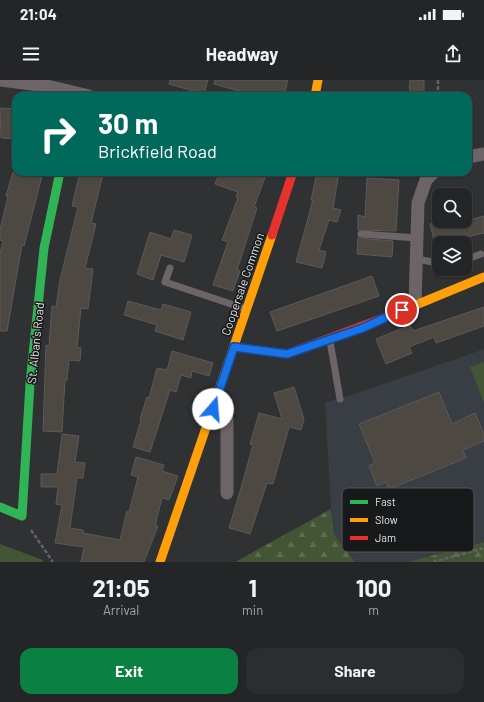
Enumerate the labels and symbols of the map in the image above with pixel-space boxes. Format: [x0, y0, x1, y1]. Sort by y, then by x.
street label: Coopersale Common [218, 231, 266, 337]
pin [385, 293, 419, 327]
street label: St. Alban's Road [24, 302, 46, 384]
position arrow [192, 388, 234, 430]
legend [342, 488, 474, 552]
text: Fast [375, 495, 396, 508]
text: Slow [375, 513, 398, 526]
text: Jam [375, 531, 396, 544]

